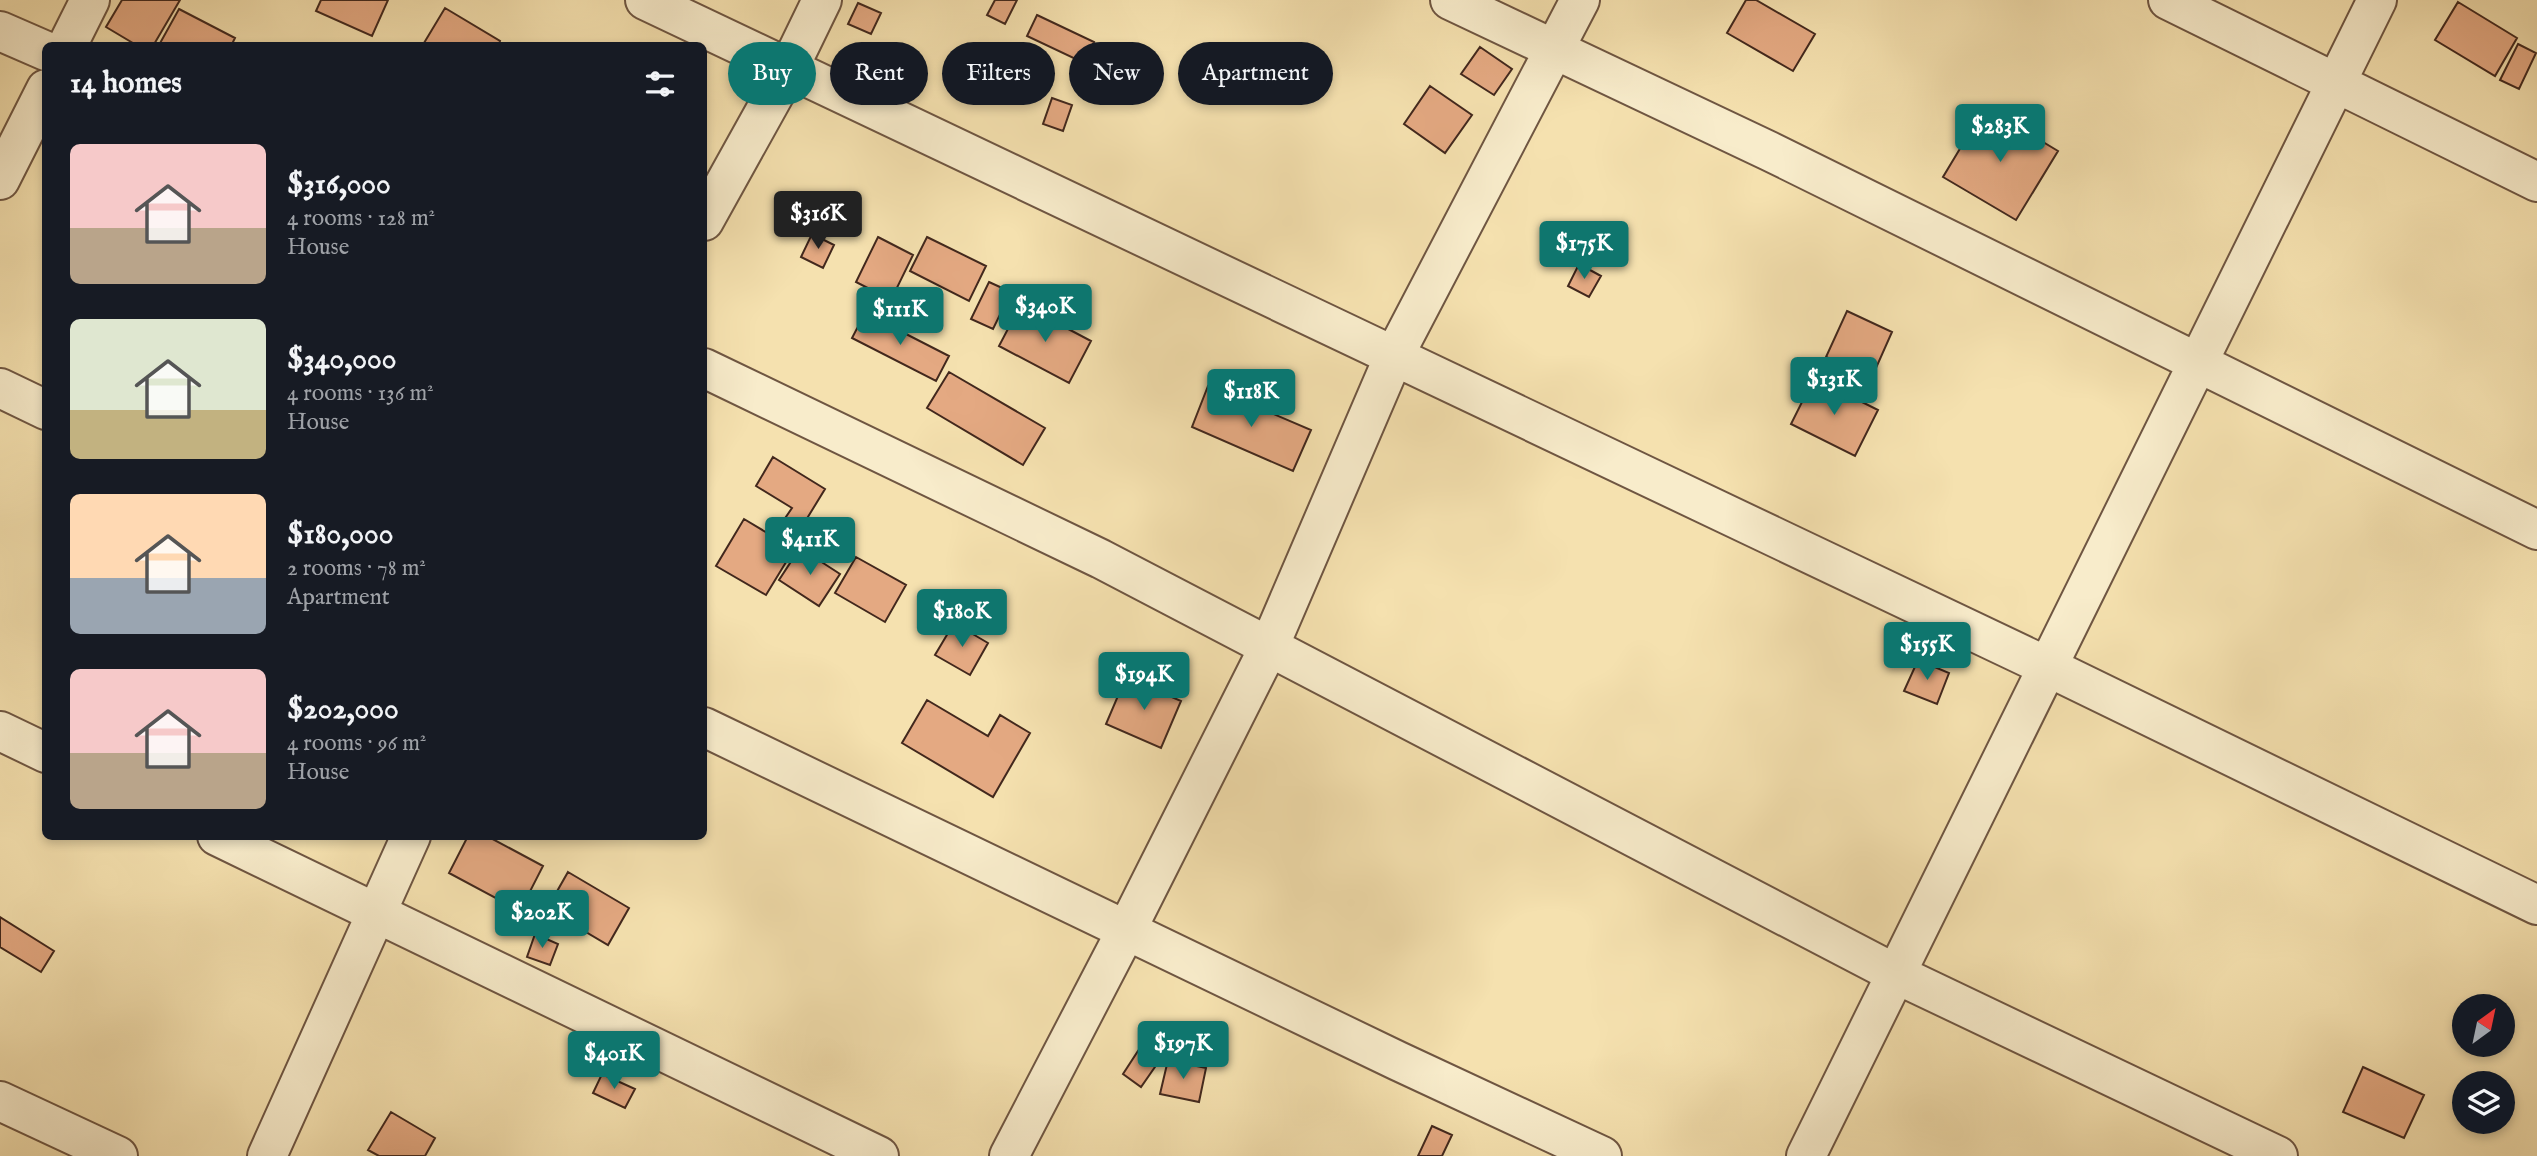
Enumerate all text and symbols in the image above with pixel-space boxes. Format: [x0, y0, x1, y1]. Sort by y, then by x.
chip: Buy [728, 42, 816, 105]
chip: Rent [830, 42, 928, 105]
chip: Filters [942, 42, 1055, 105]
chip: New [1069, 42, 1164, 105]
chip: Apartment [1178, 42, 1333, 105]
text: 14 homes [70, 65, 182, 103]
icon: filters [641, 65, 679, 103]
pin: $283K [1951, 104, 2049, 164]
text: $283K [1971, 112, 2029, 141]
text: $316,000 [287, 166, 391, 204]
icon: home [126, 172, 210, 256]
pin: $316K [769, 191, 867, 251]
text: $316K [790, 199, 846, 228]
text: 4 rooms · 128 m² [287, 204, 435, 233]
pin: $175K [1535, 222, 1633, 281]
text: $175K [1555, 229, 1613, 258]
text: House [287, 233, 349, 262]
pin: $340K [996, 284, 1094, 344]
pin: $111K [851, 288, 949, 347]
text: $340K [1015, 292, 1075, 321]
text: $111K [872, 295, 928, 324]
text: $340,000 [287, 341, 396, 379]
icon: home [126, 347, 210, 431]
pin: $131K [1785, 358, 1883, 417]
text: $131K [1806, 365, 1862, 394]
pin: $118K [1202, 370, 1300, 429]
text: $118K [1223, 377, 1279, 406]
text: 4 rooms · 136 m² [287, 379, 434, 408]
text: House [287, 408, 349, 437]
text: $180,000 [287, 516, 393, 554]
pin: $411K [761, 518, 859, 577]
icon: home [126, 522, 210, 606]
text: $411K [781, 525, 839, 554]
text: 2 rooms · 78 m² [287, 554, 426, 583]
text: Apartment [287, 583, 390, 612]
pin: $180K [913, 590, 1011, 649]
text: $180K [933, 597, 991, 626]
pin: $155K [1878, 622, 1976, 682]
text: $155K [1900, 630, 1954, 659]
pin: $194K [1095, 652, 1193, 712]
text: $194K [1114, 660, 1174, 689]
text: $202,000 [287, 691, 399, 729]
icon: home [126, 697, 210, 781]
text: 4 rooms · 96 m² [287, 729, 426, 758]
text: House [287, 758, 349, 787]
pin: $202K [493, 890, 591, 950]
text: $202K [511, 898, 573, 927]
north arrow [2452, 994, 2515, 1057]
map controls [2452, 994, 2515, 1134]
pin: $197K [1134, 1021, 1232, 1081]
text: $197K [1154, 1029, 1212, 1058]
pin: $401K [565, 1032, 663, 1091]
text: $401K [584, 1039, 644, 1068]
button: layers [2452, 1071, 2515, 1134]

